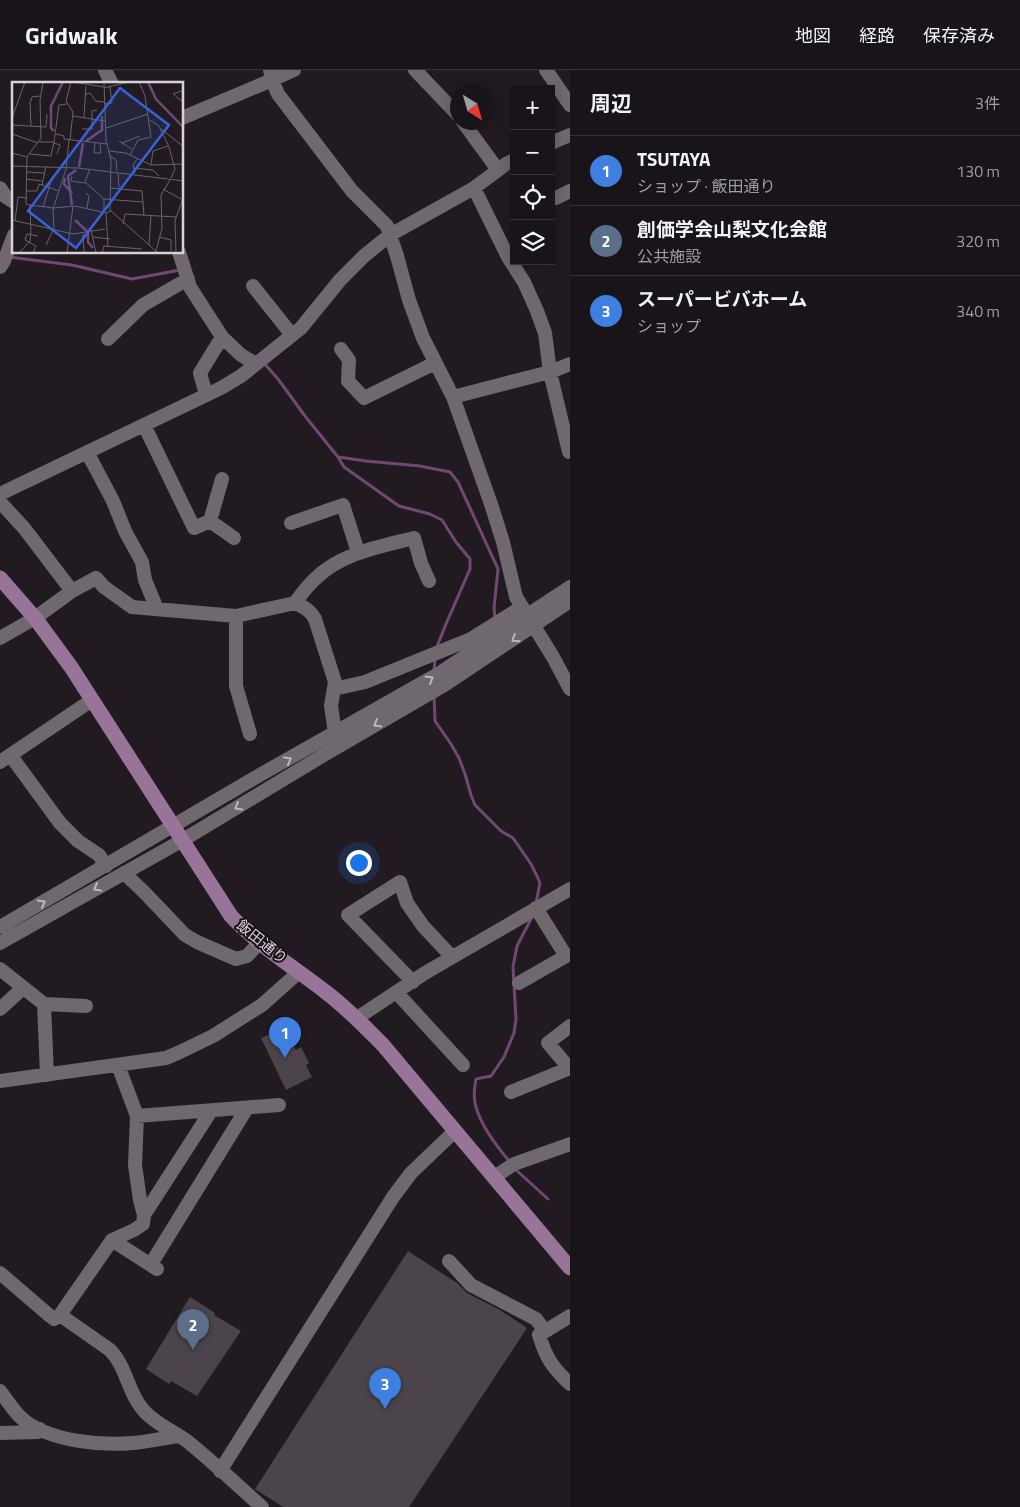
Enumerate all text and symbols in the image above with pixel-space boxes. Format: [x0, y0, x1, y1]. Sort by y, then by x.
text: Gridwalk [25, 17, 118, 53]
text: 地図 [795, 22, 831, 49]
text: 経路 [859, 22, 895, 49]
text: 保存済み [923, 22, 995, 49]
inset map [12, 82, 184, 254]
north arrow [450, 85, 495, 130]
map controls [510, 85, 555, 265]
button: + [510, 85, 555, 130]
text: 周辺 [590, 87, 632, 119]
text: 3件 [975, 91, 1000, 115]
button: − [510, 130, 555, 175]
text: TSUTAYA [637, 144, 711, 173]
text: 1 [602, 159, 610, 183]
text: 130 m [956, 159, 1000, 183]
text: ショップ · 飯田通り [637, 174, 776, 198]
button: locate [510, 175, 555, 220]
text: 創価学会山梨文化会館 [637, 214, 827, 243]
button: layers [510, 220, 555, 265]
text: 2 [602, 229, 610, 253]
text: 320 m [956, 229, 1000, 253]
text: 公共施設 [637, 244, 701, 268]
text: スーパービバホーム [637, 284, 807, 313]
text: 3 [602, 299, 610, 323]
text: 340 m [956, 299, 1000, 323]
text: ショップ [637, 314, 701, 338]
one-way arrow [512, 632, 521, 642]
one-way arrow [424, 675, 433, 685]
one-way arrow [374, 718, 383, 728]
one-way arrow [283, 756, 292, 766]
one-way arrow [234, 801, 243, 811]
your location [346, 850, 372, 876]
one-way arrow [93, 882, 102, 892]
one-way arrow [37, 899, 46, 909]
street label: 飯田通り [232, 914, 293, 969]
pin: 1 [269, 1017, 301, 1058]
pin: 2 [177, 1309, 209, 1350]
pin: 3 [369, 1368, 401, 1409]

